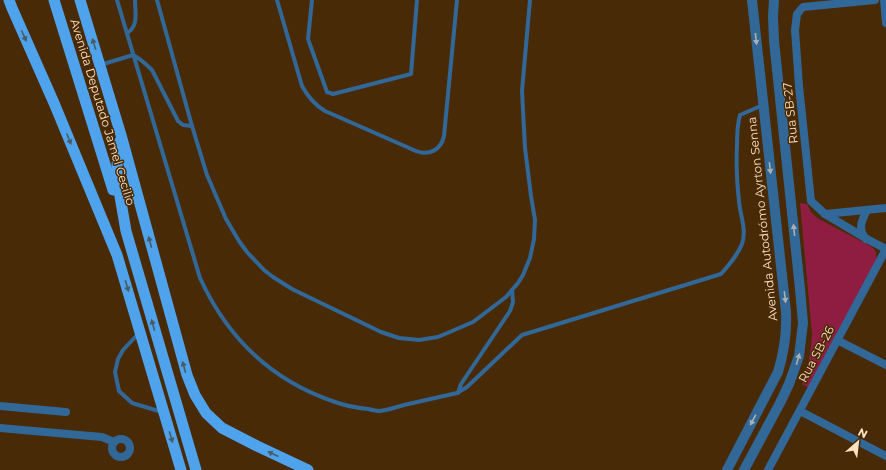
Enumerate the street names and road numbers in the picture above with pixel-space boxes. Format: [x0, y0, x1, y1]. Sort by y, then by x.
street label: Avenida Deputado Jamel Cecilio [67, 17, 139, 207]
street label: Rua SB-27 [779, 82, 801, 144]
street label: Avenida Autodrómo Ayrton Senna [744, 116, 780, 322]
street label: Rua SB-26 [795, 323, 837, 385]

